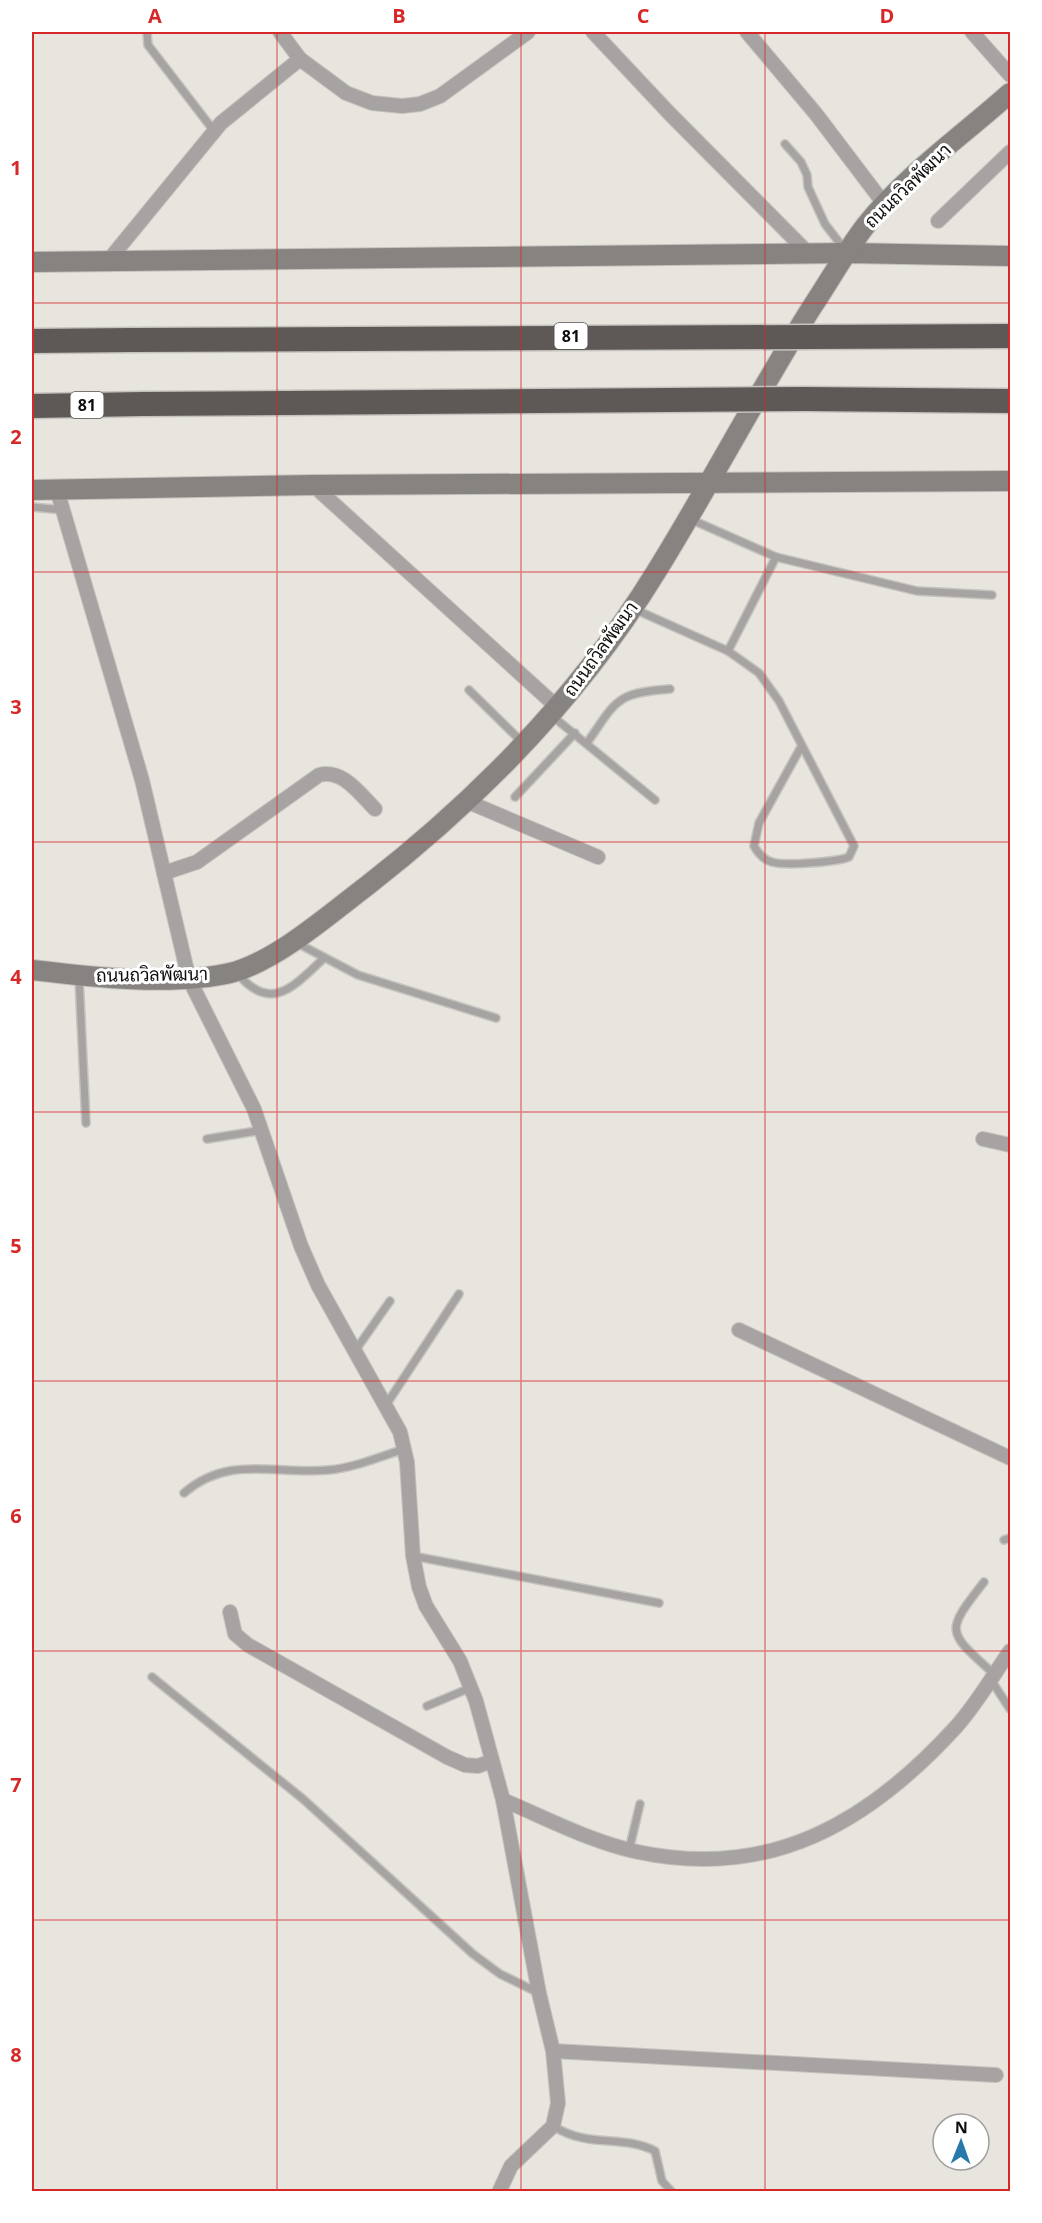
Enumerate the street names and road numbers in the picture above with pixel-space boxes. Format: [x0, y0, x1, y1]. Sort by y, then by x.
street label: ถนนถวิลพัฒนา [859, 138, 956, 233]
road number: 81 [554, 323, 588, 349]
road number: 81 [70, 392, 104, 418]
street label: ถนนถวิลพัฒนา [558, 596, 643, 701]
street label: ถนนถวิลพัฒนา [96, 961, 208, 987]

